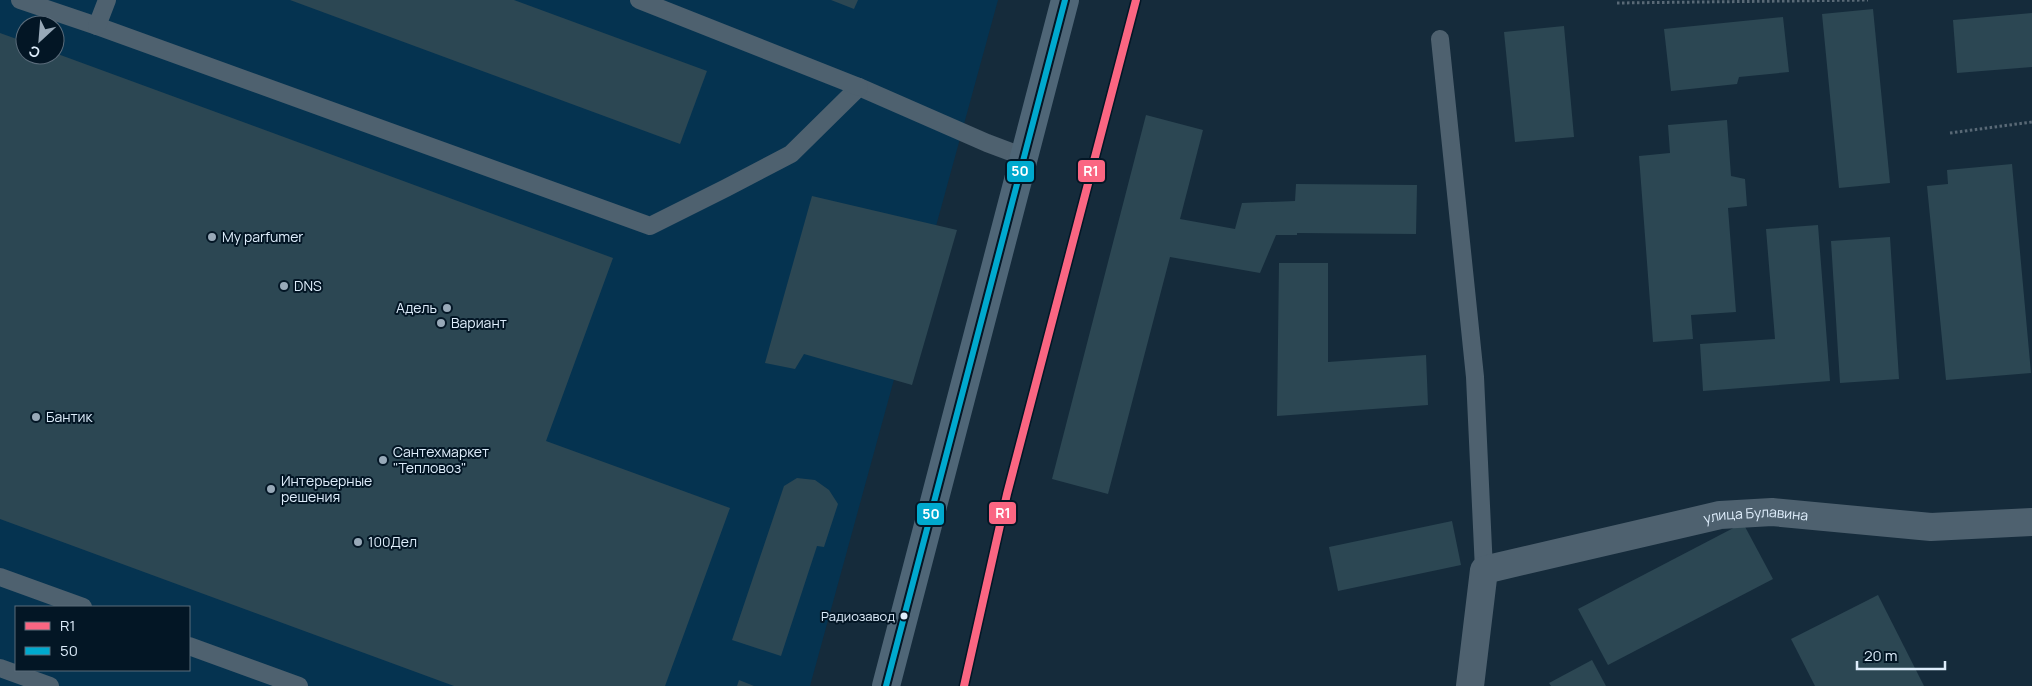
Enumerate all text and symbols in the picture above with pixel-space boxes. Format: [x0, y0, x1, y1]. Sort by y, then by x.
north arrow [15, 15, 65, 65]
text: С [25, 41, 43, 63]
line badge: R1 [1077, 159, 1106, 183]
line badge: 50 [1006, 160, 1035, 183]
text: 50 [1011, 161, 1029, 180]
text: R1 [1083, 161, 1099, 180]
place label: My parfumer [222, 227, 303, 246]
marker: My parfumer [206, 231, 218, 243]
place label: DNS [294, 276, 322, 295]
marker: DNS [278, 280, 290, 292]
place label: Адель [396, 298, 437, 317]
marker: Адель [441, 302, 453, 314]
place label: Вариант [451, 313, 507, 332]
marker: Вариант [435, 317, 447, 329]
place label: Бантик [46, 407, 94, 426]
marker: Бантик [30, 411, 42, 423]
place label: Сантехмаркет "Тепловоз" [393, 442, 489, 477]
marker: Сантехмаркет "Тепловоз" [377, 454, 389, 466]
place label: Интерьерные решения [281, 471, 372, 506]
marker: Интерьерные решения [265, 483, 277, 495]
line badge: R1 [988, 501, 1017, 525]
line badge: 50 [916, 502, 945, 526]
street label: улица Булавина [1701, 502, 1809, 528]
text: R1 [995, 503, 1011, 522]
text: 50 [922, 504, 940, 523]
place label: 100Дел [368, 532, 417, 551]
marker: 100Дел [352, 536, 364, 548]
legend [15, 606, 190, 671]
place label: Радиозавод [821, 607, 895, 625]
marker: Радиозавод [899, 611, 909, 621]
text: R1 [60, 615, 75, 636]
scale bar [1857, 638, 1944, 670]
text: 50 [60, 640, 78, 661]
text: 20 m [1864, 645, 1897, 666]

